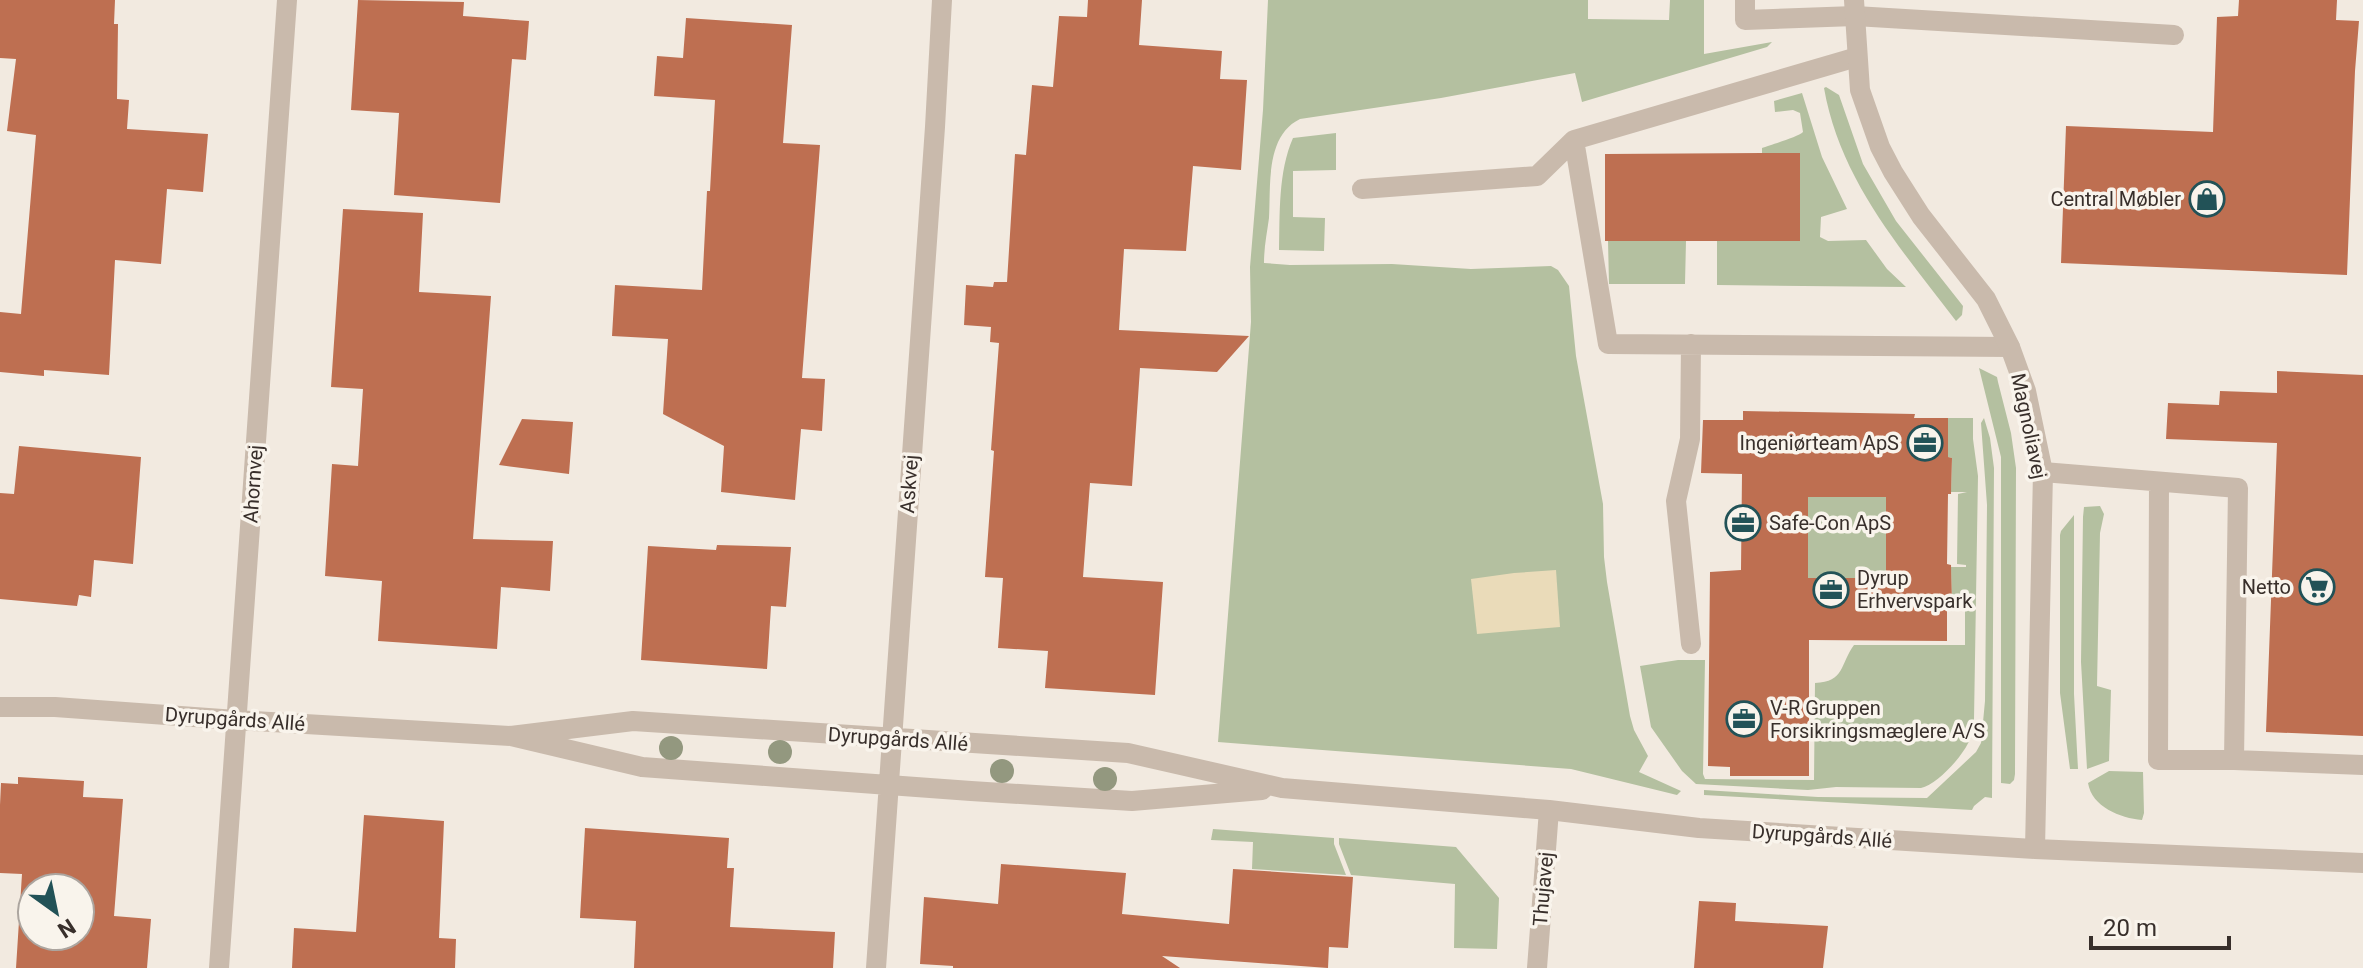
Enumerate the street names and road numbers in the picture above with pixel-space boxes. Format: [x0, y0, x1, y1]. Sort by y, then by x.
street label: Magnoliavej [2006, 371, 2052, 481]
street label: Ahornvej [238, 444, 268, 524]
street label: Askvej [895, 454, 923, 514]
street label: Dyrupgårds Allé [164, 702, 306, 736]
street label: Dyrupgårds Allé [827, 722, 969, 756]
street label: Dyrupgårds Allé [1751, 819, 1893, 853]
street label: Thujavej [1528, 851, 1558, 927]

